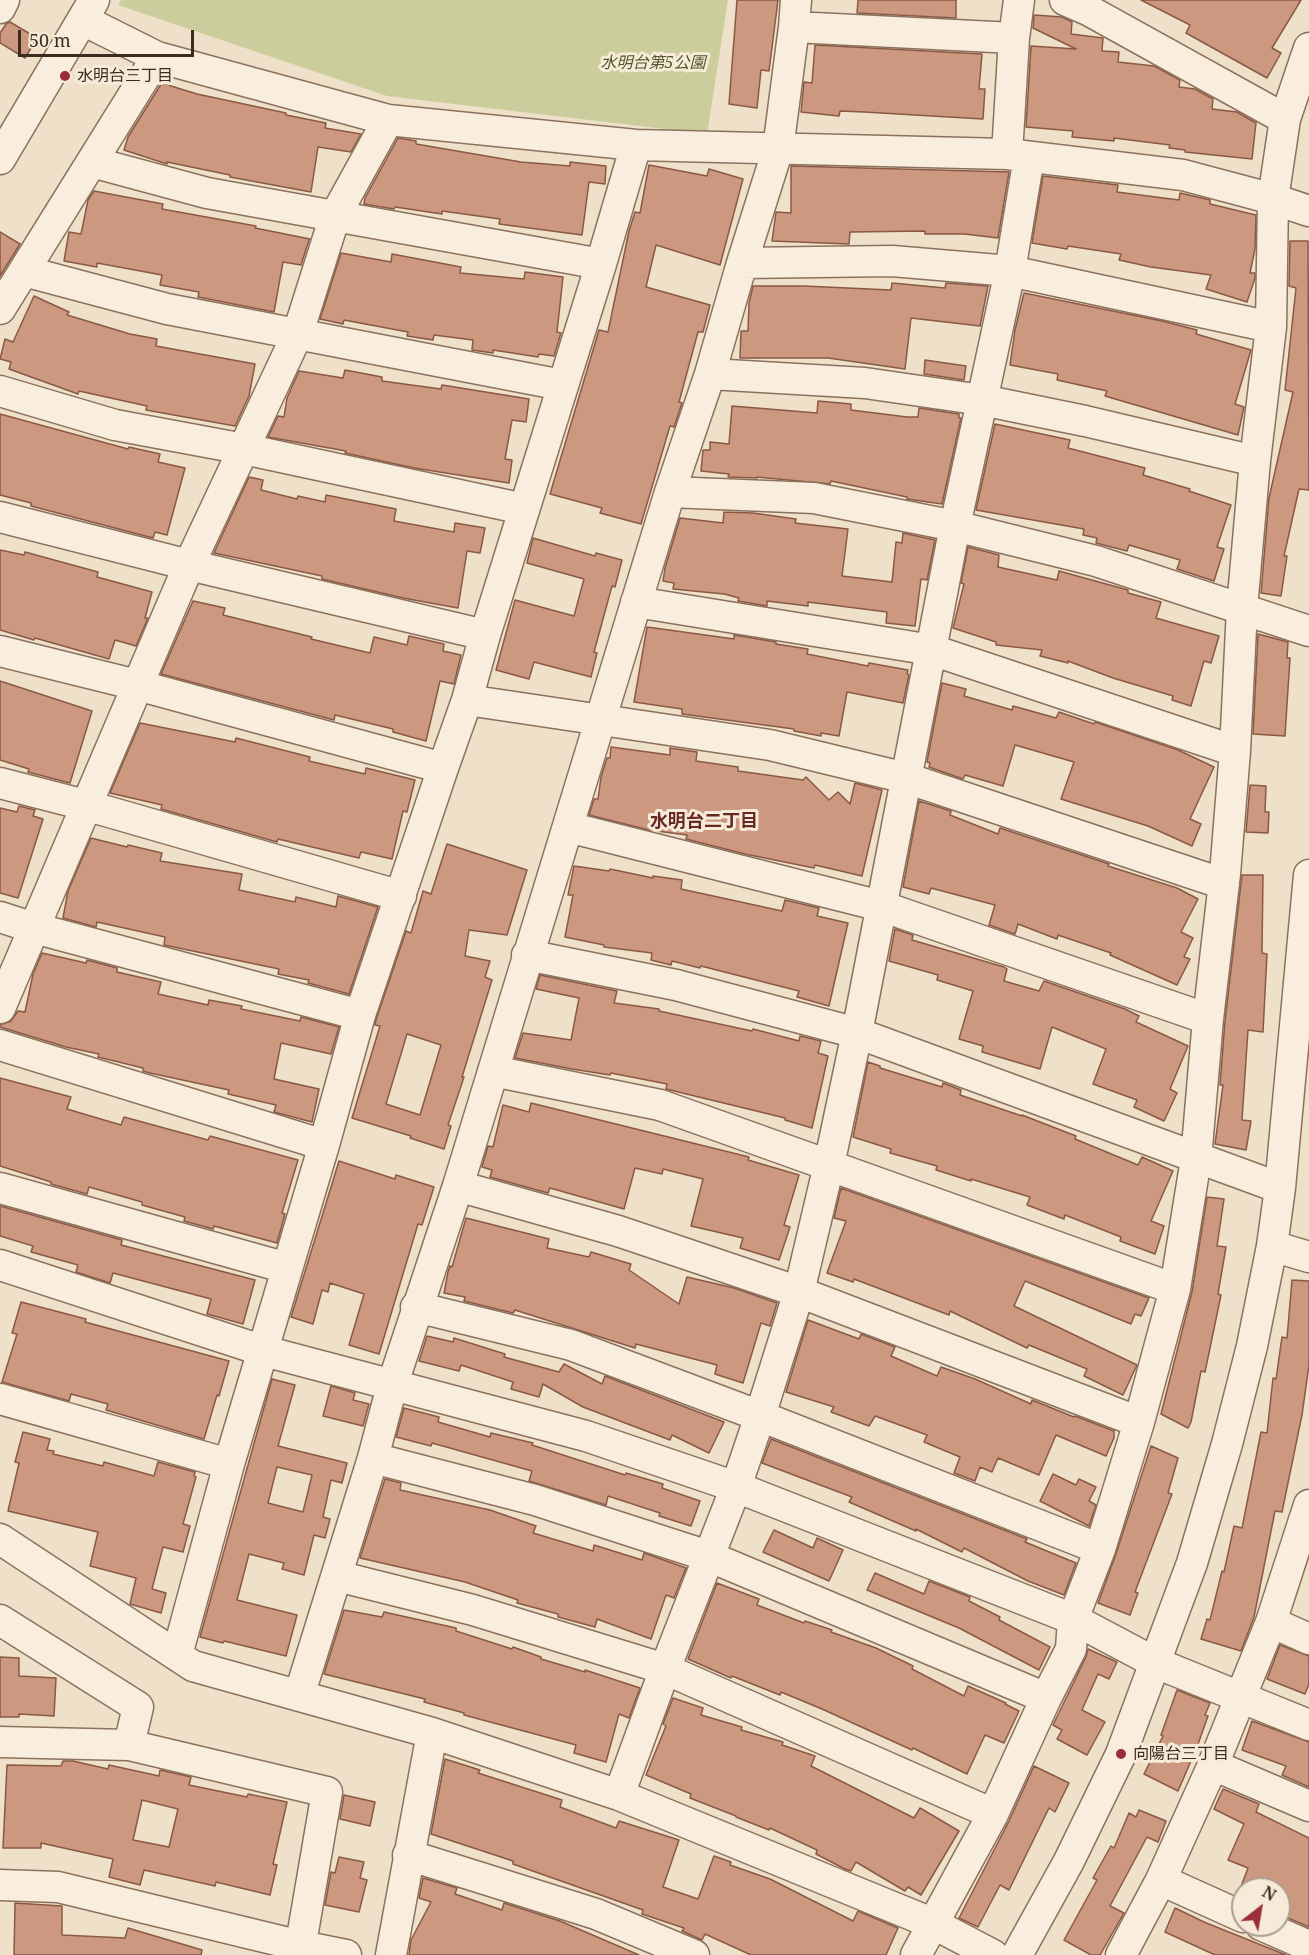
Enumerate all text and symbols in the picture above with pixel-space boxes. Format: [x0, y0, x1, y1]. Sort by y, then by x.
scale bar [21, 18, 196, 56]
text: 50 m [29, 28, 71, 52]
park label: 水明台第5公園 [601, 53, 705, 73]
place label: 水明台三丁目 [77, 66, 173, 86]
marker: 水明台三丁目 [58, 69, 72, 83]
district label: 水明台二丁目 [650, 811, 758, 833]
place label: 向陽台三丁目 [1133, 1744, 1229, 1764]
marker: 向陽台三丁目 [1114, 1747, 1128, 1761]
north arrow [1231, 1877, 1291, 1937]
text: N [1258, 1881, 1280, 1906]

